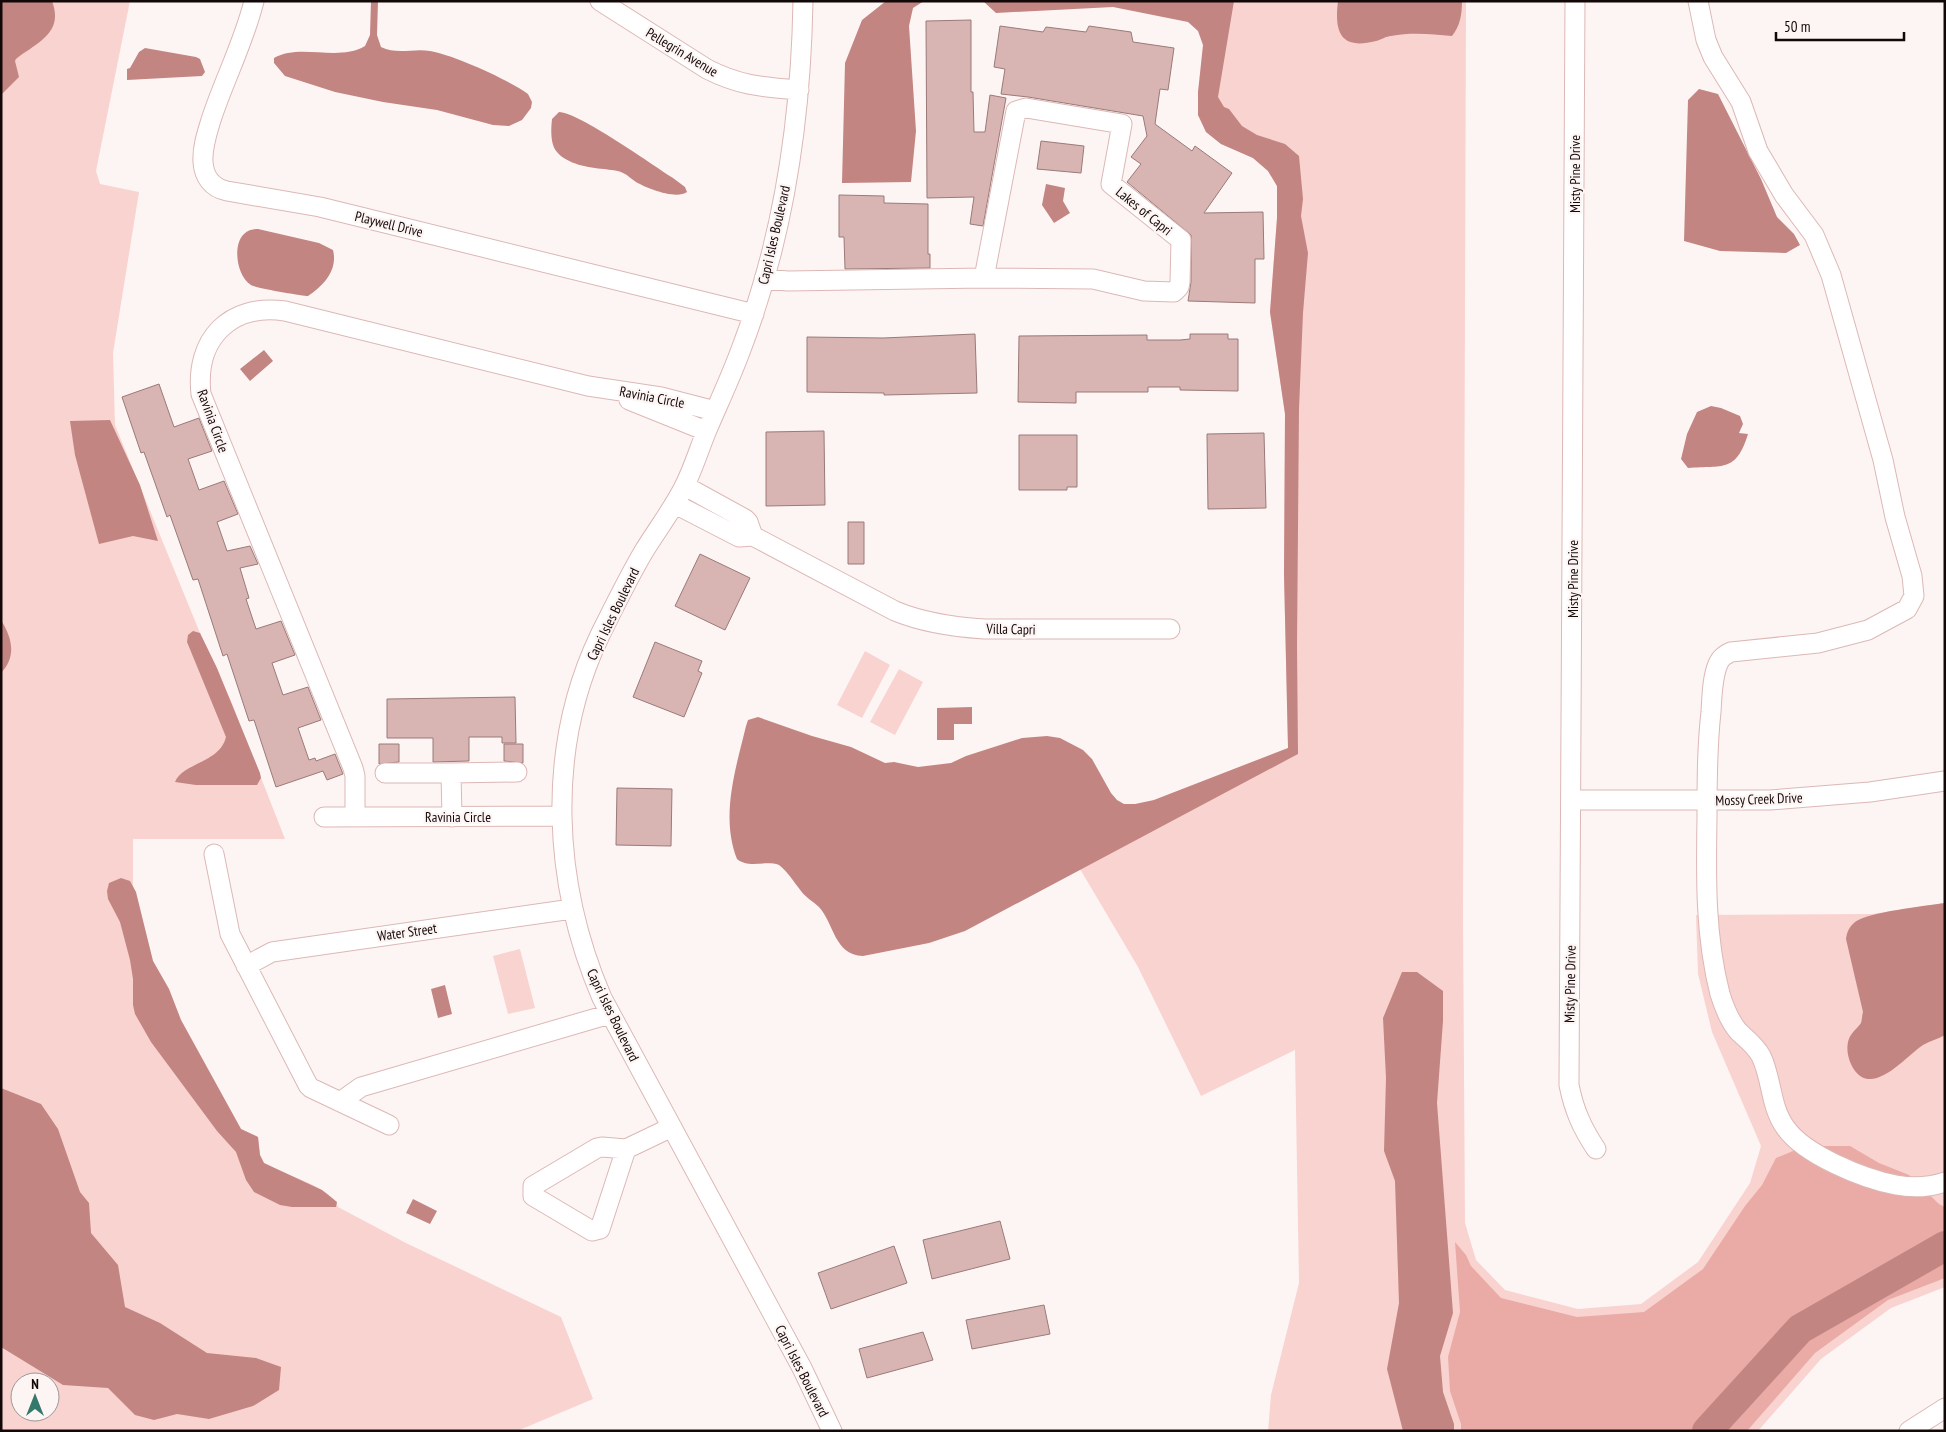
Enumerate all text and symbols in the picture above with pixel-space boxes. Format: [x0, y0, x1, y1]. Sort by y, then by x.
scale bar [1776, 10, 1904, 42]
text: 50 m [1784, 17, 1810, 36]
street label: Pellegrin Avenue [643, 23, 722, 81]
street label: Misty Pine Drive [1566, 135, 1584, 213]
street label: Lakes of Capri [1112, 183, 1176, 239]
street label: Capri Isles Boulevard [754, 184, 794, 286]
street label: Playwell Drive [353, 207, 425, 241]
street label: Ravinia Circle [618, 382, 686, 412]
street label: Ravinia Circle [193, 387, 233, 455]
street label: Misty Pine Drive [1564, 540, 1582, 618]
street label: Capri Isles Boulevard [583, 565, 643, 663]
street label: Villa Capri [985, 620, 1036, 638]
street label: Mossy Creek Drive [1715, 788, 1803, 810]
street label: Ravinia Circle [425, 808, 491, 826]
street label: Water Street [376, 919, 438, 945]
street label: Misty Pine Drive [1560, 945, 1580, 1023]
street label: Capri Isles Boulevard [583, 966, 643, 1064]
street label: Capri Isles Boulevard [771, 1322, 833, 1420]
north arrow [10, 1372, 60, 1422]
text: N [31, 1375, 39, 1393]

